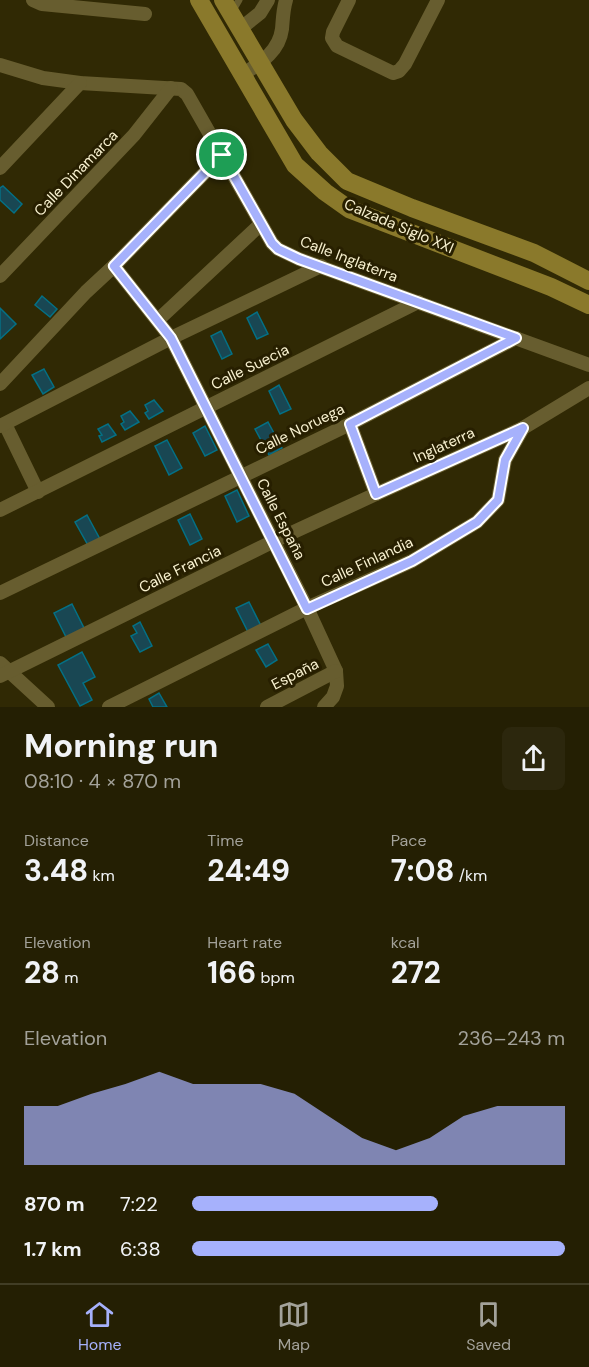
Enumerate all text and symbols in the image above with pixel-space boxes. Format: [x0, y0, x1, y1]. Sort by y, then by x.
street label: Calle Dinamarca [30, 126, 122, 220]
pin [196, 129, 247, 180]
icon: arrive [205, 138, 238, 171]
street label: Calzada Siglo XXI [341, 194, 457, 258]
street label: Calle Inglaterra [297, 231, 401, 287]
street label: Calle Suecia [208, 340, 292, 394]
street label: Calle Noruega [252, 399, 348, 459]
street label: Inglaterra [410, 423, 478, 467]
street label: Calle España [252, 475, 310, 563]
street label: Calle Finlandia [318, 532, 416, 592]
street label: Calle Francia [136, 541, 224, 597]
street label: España [268, 654, 322, 694]
text: Morning run [24, 724, 218, 767]
button: share [502, 727, 565, 790]
text: 08:10 · 4 × 870 m [24, 768, 181, 794]
text: Distance [24, 830, 89, 851]
text: Time [207, 830, 244, 851]
text: Pace [391, 830, 427, 851]
text: 3.48 [24, 851, 88, 890]
text: 24:49 [207, 851, 290, 890]
text: 7:08 [391, 851, 455, 890]
text: km [88, 865, 115, 886]
text: /km [455, 865, 487, 886]
text: Elevation [24, 932, 91, 953]
text: Heart rate [207, 932, 282, 953]
text: kcal [391, 932, 420, 953]
text: 28 [24, 953, 60, 992]
text: 166 [207, 953, 256, 992]
text: 272 [391, 953, 441, 992]
text: m [60, 967, 79, 988]
text: bpm [256, 967, 295, 988]
text: Elevation [24, 1025, 107, 1051]
text: 236–243 m [457, 1025, 565, 1051]
text: 870 m [24, 1191, 85, 1217]
text: 7:22 [120, 1191, 158, 1217]
text: 1.7 km [24, 1236, 82, 1262]
text: 6:38 [120, 1236, 161, 1262]
tab: Home [78, 1298, 122, 1355]
tab: Map [277, 1298, 310, 1355]
tab: Saved [466, 1298, 511, 1355]

